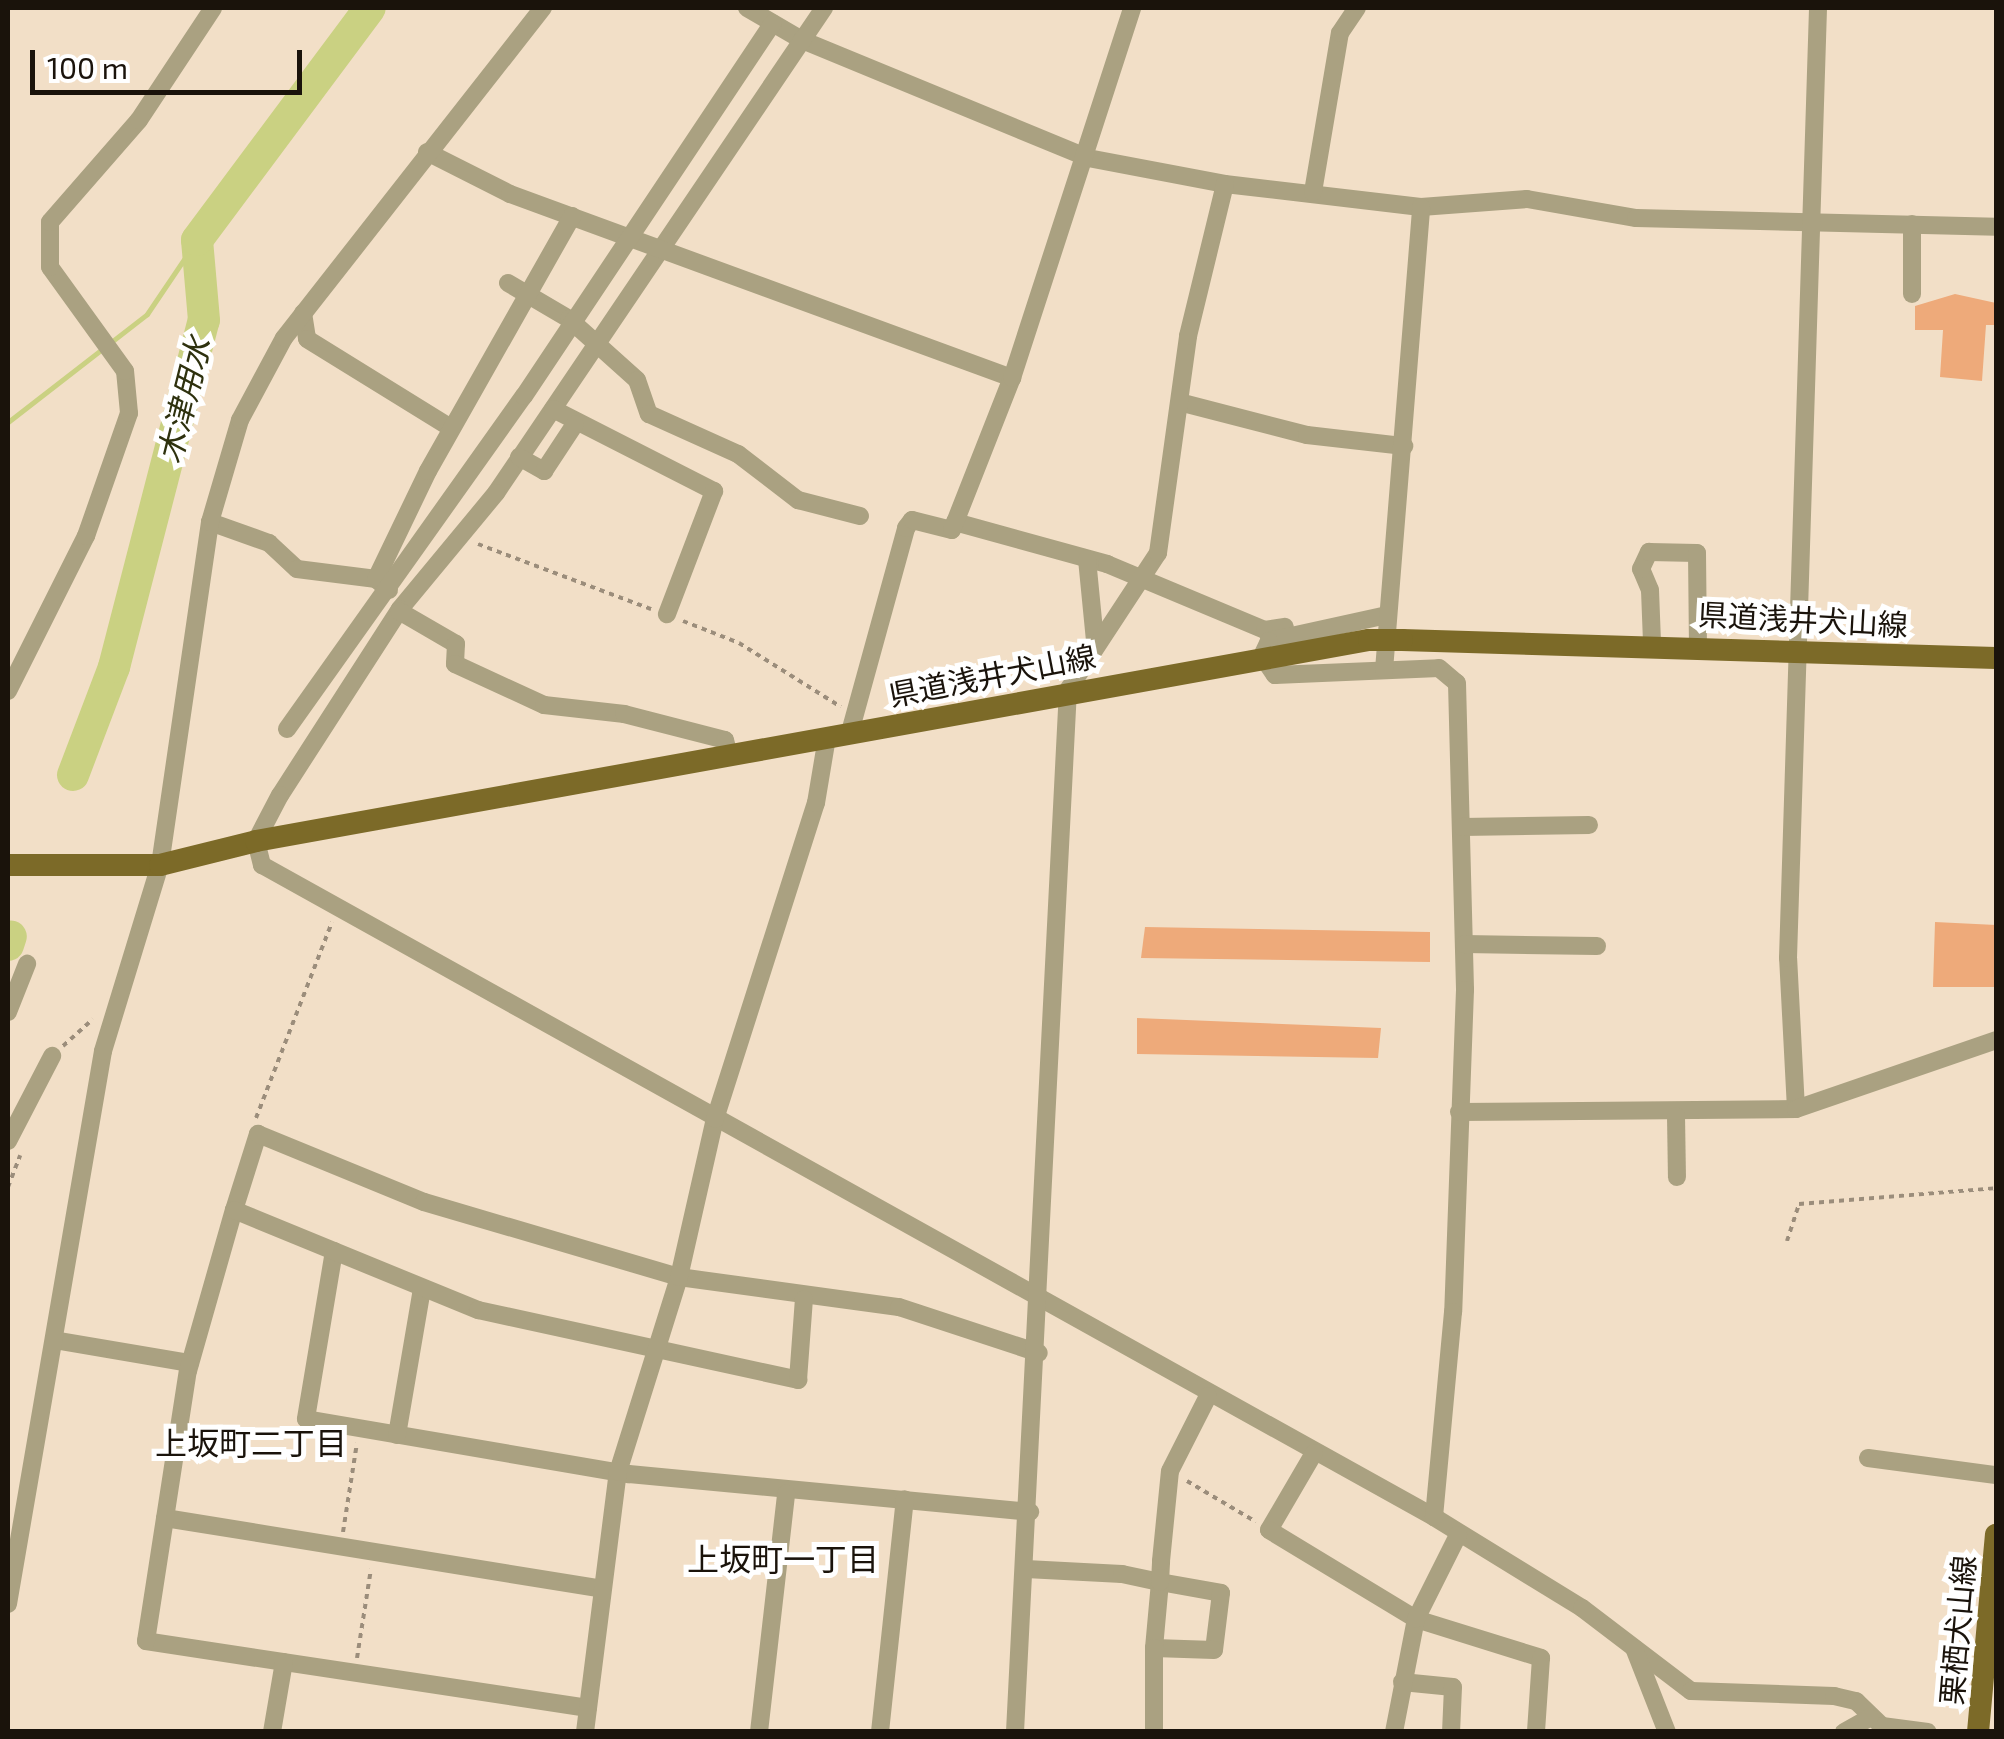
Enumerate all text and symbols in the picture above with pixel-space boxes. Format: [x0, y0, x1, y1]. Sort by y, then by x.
scale bar [35, 30, 308, 92]
text: 100 m [47, 49, 128, 85]
water label: 木津用水 [149, 333, 217, 467]
street label: 県道浅井犬山線 [1697, 596, 1909, 642]
street label: 県道浅井犬山線 [885, 637, 1099, 713]
district label: 上坂町二丁目 [155, 1423, 347, 1461]
district label: 上坂町一丁目 [687, 1539, 879, 1577]
street label: 栗栖犬山線 [1933, 1554, 1981, 1706]

